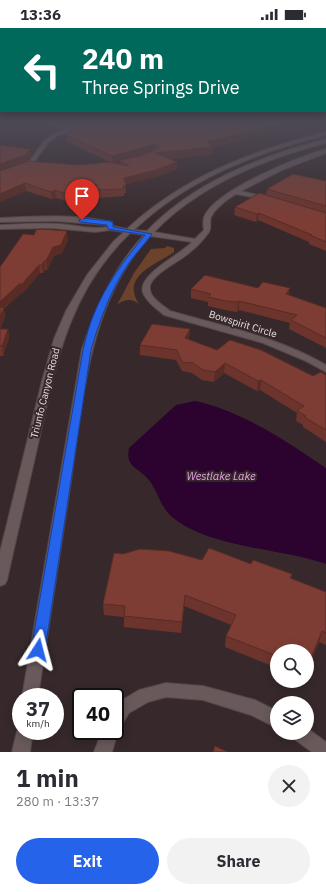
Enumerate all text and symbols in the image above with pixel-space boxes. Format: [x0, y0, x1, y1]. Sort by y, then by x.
text: 13:36 [20, 5, 61, 24]
text: 240 m [82, 40, 164, 77]
icon: left [16, 44, 68, 96]
text: Three Springs Drive [82, 76, 240, 99]
pin [65, 179, 99, 220]
icon: arrive [71, 185, 93, 207]
street label: Bowspirit Circle [207, 307, 279, 341]
street label: Triunfo Canyon Road [27, 346, 63, 440]
water label: Westlake Lake [186, 469, 256, 483]
position arrow [17, 629, 59, 671]
map controls [270, 644, 314, 740]
button: search [270, 644, 314, 688]
speed limit sign: 40 [72, 688, 124, 740]
text: 37 [26, 695, 50, 722]
button: layers [270, 696, 314, 740]
text: km/h [26, 717, 50, 730]
text: 1 min [16, 762, 79, 794]
button: close [268, 765, 310, 807]
text: 280 m · 13:37 [16, 793, 99, 810]
button: Exit [16, 838, 159, 884]
button: Share [167, 838, 310, 884]

